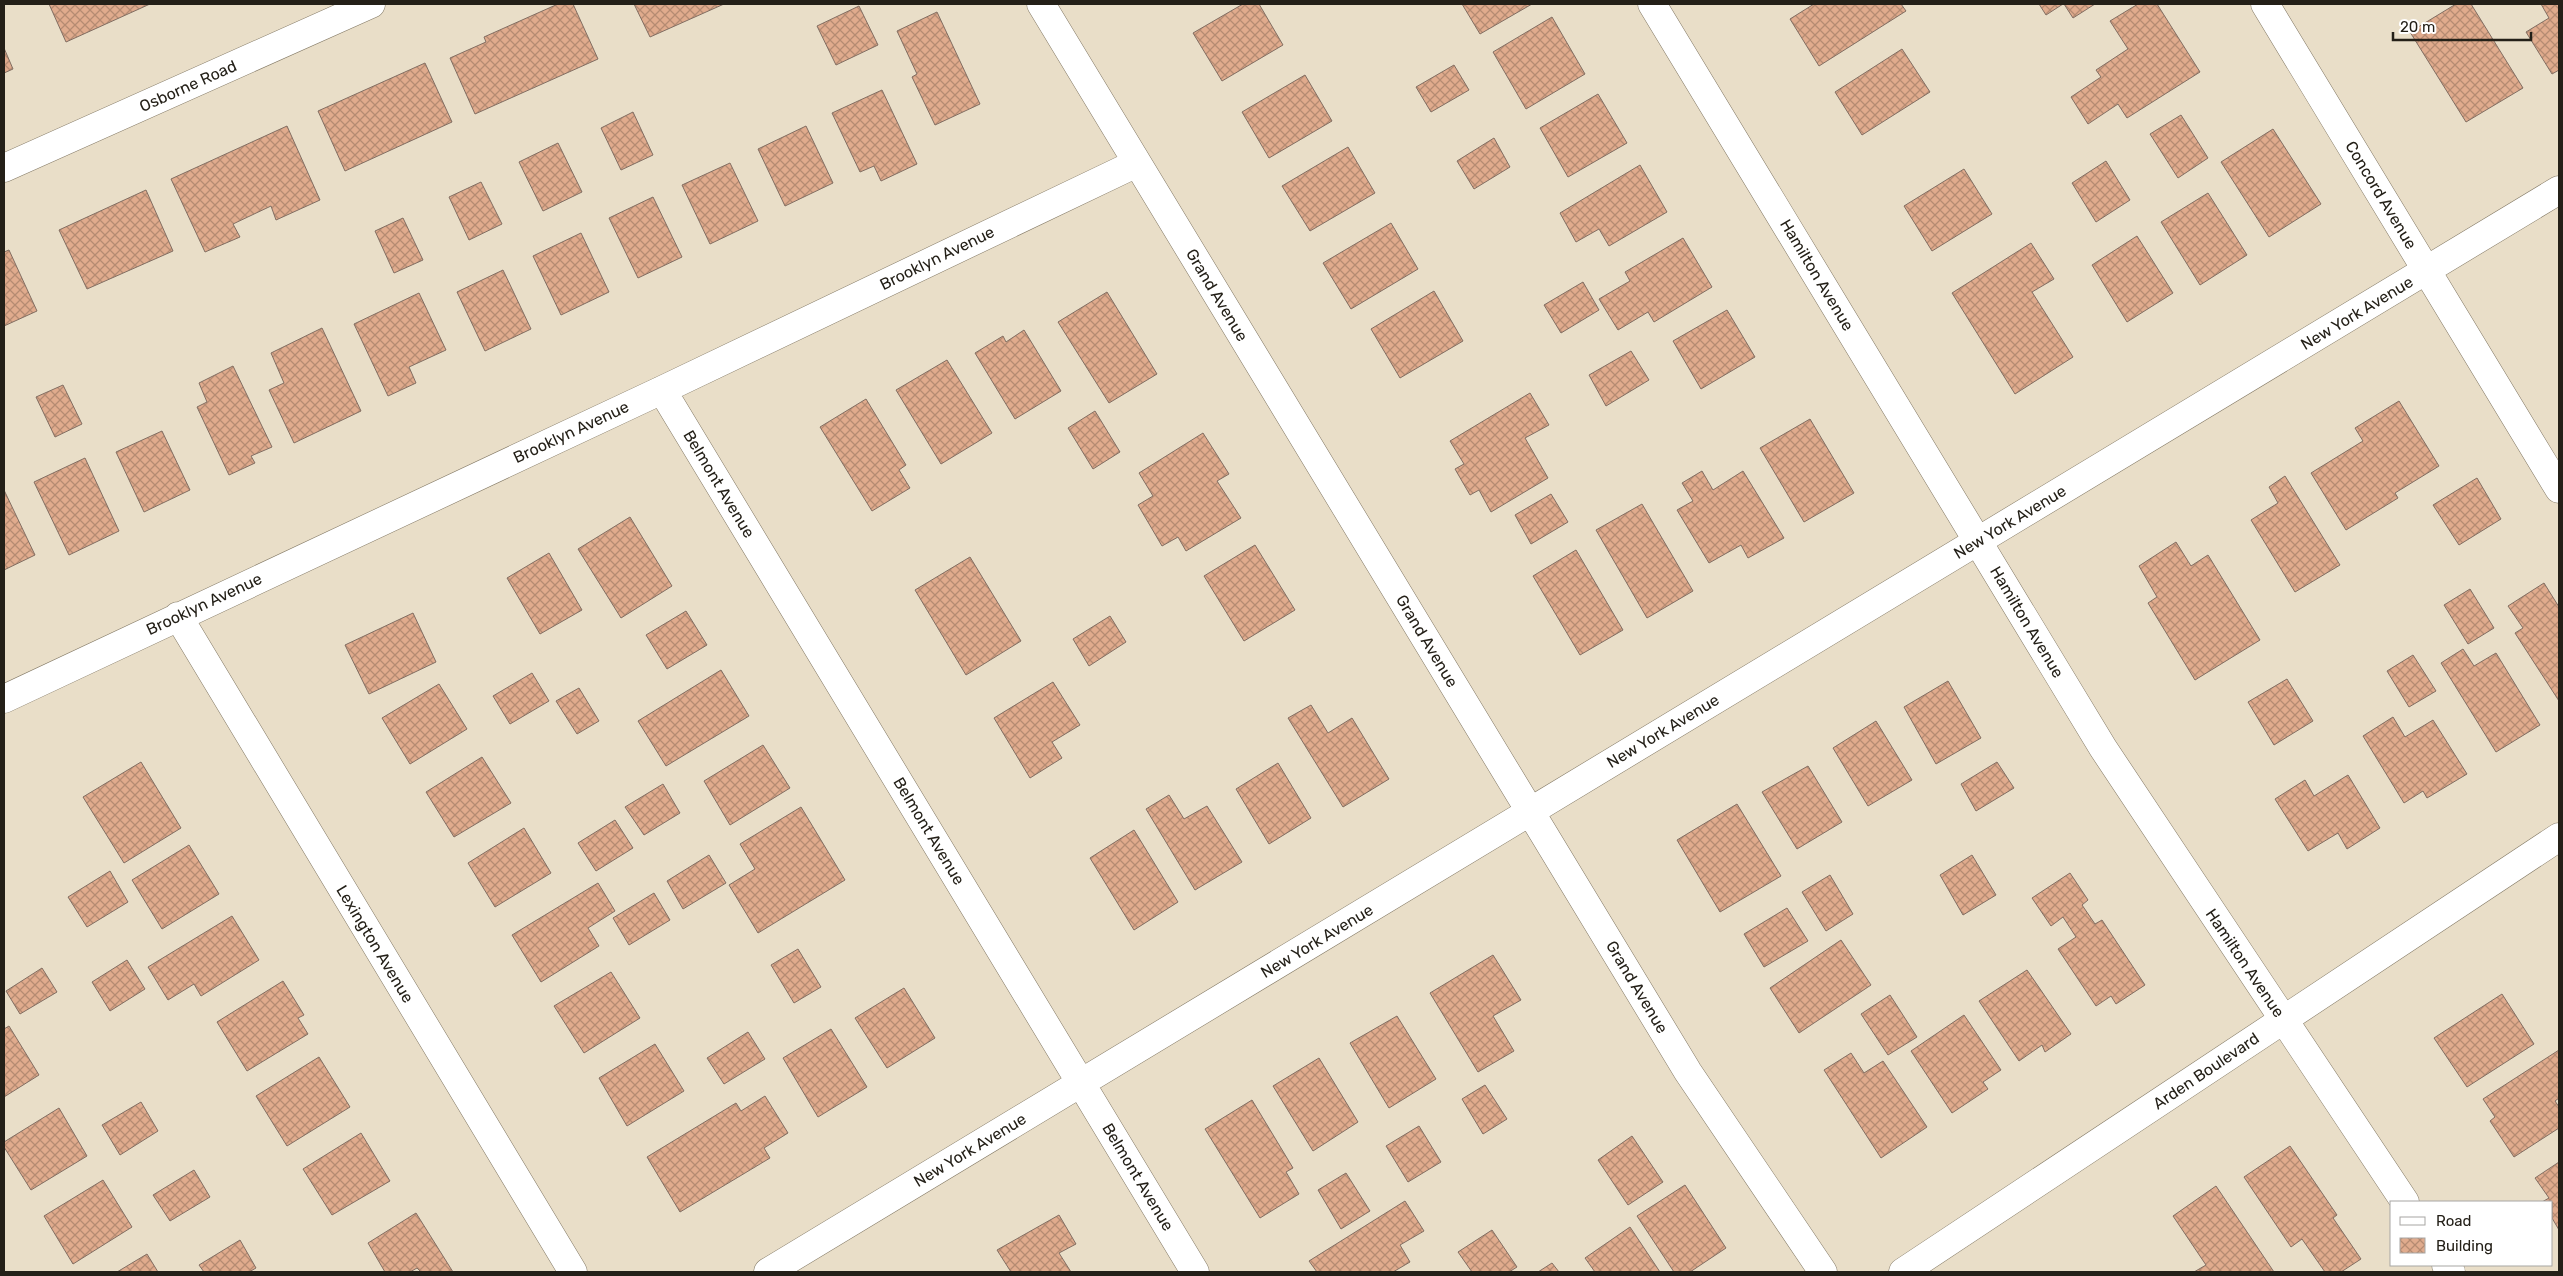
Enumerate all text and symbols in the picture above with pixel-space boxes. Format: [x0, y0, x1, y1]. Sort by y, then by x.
scale bar [2393, 10, 2530, 42]
text: 20 m [2400, 18, 2435, 36]
street label: Osborne Road [137, 56, 239, 116]
street label: Concord Avenue [2341, 138, 2421, 252]
street label: Hamilton Avenue [1776, 216, 1858, 334]
street label: Brooklyn Avenue [877, 222, 997, 294]
street label: Grand Avenue [1182, 245, 1252, 345]
street label: New York Avenue [2297, 272, 2417, 354]
street label: Brooklyn Avenue [510, 397, 632, 467]
street label: Belmont Avenue [679, 427, 759, 541]
street label: New York Avenue [1950, 481, 2070, 563]
street label: Hamilton Avenue [1986, 563, 2068, 681]
street label: Brooklyn Avenue [143, 569, 265, 639]
street label: Grand Avenue [1392, 591, 1462, 691]
street label: New York Avenue [1603, 690, 1723, 772]
street label: Belmont Avenue [889, 774, 969, 888]
street label: Lexington Avenue [332, 882, 418, 1006]
street label: New York Avenue [1257, 900, 1377, 982]
street label: Hamilton Avenue [2202, 905, 2288, 1021]
street label: Grand Avenue [1602, 937, 1672, 1037]
street label: Arden Boulevard [2149, 1029, 2263, 1113]
street label: New York Avenue [910, 1109, 1030, 1191]
street label: Belmont Avenue [1098, 1120, 1178, 1234]
legend [2390, 1201, 2553, 1266]
text: Road [2436, 1212, 2472, 1230]
text: Building [2436, 1237, 2493, 1255]

